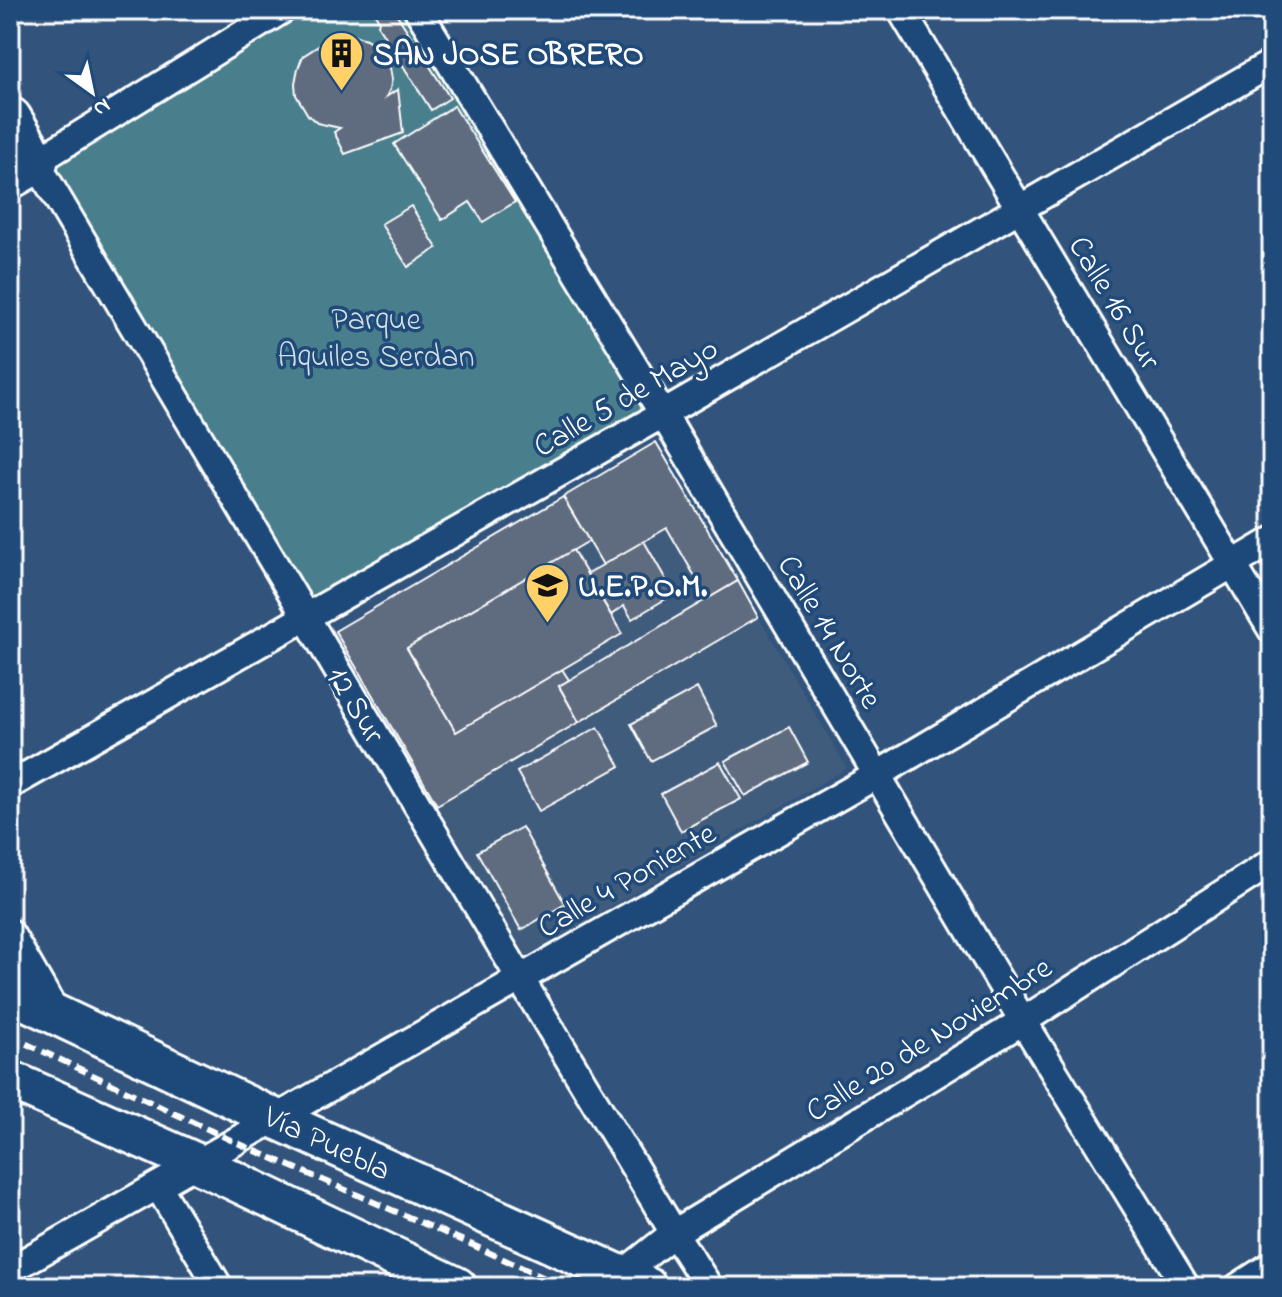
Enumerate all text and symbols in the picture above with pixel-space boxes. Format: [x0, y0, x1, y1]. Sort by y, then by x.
building icon: SAN JOSE OBRERO [318, 29, 366, 92]
place label: SAN JOSE OBRERO [373, 33, 644, 80]
north arrow [52, 52, 132, 132]
text: N [86, 89, 116, 124]
street label: Calle 16 Sur [1055, 228, 1172, 380]
park label: Parque Aquiles Serdan [278, 298, 474, 382]
street label: Calle 5 de Mayo [526, 327, 728, 471]
street label: Calle 14 Norte [763, 547, 893, 719]
school or university icon: U.E.P.O.M. [523, 561, 571, 624]
place label: U.E.P.O.M. [578, 565, 708, 612]
street label: 12 Sur [313, 658, 395, 753]
street label: Calle 4 Poniente [530, 812, 726, 952]
street label: Calle 20 de Noviembre [798, 946, 1063, 1136]
street label: Vía Puebla [254, 1095, 398, 1195]

